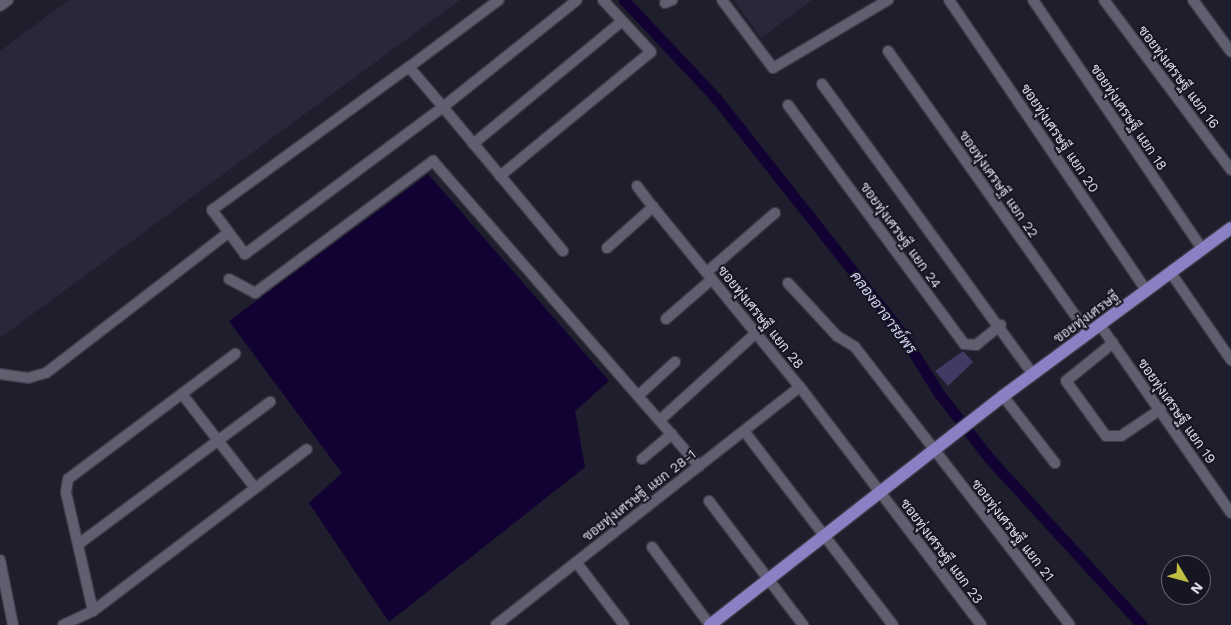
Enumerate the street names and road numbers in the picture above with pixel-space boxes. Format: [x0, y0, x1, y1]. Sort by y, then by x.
street label: ซอยทุ่งเศรษฐี แยก 16 [1135, 22, 1223, 132]
street label: ซอยทุ่งเศรษฐี แยก 18 [1087, 61, 1171, 173]
street label: ซอยทุ่งเศรษฐี แยก 20 [1017, 80, 1103, 196]
street label: ซอยทุ่งเศรษฐี แยก 22 [956, 127, 1042, 241]
street label: ซอยทุ่งเศรษฐี แยก 24 [857, 179, 945, 291]
street label: ซอยทุ่งเศรษฐี แยก 28 [714, 262, 808, 372]
street label: ซอยทุ่งเศรษฐี [1050, 288, 1122, 346]
street label: ซอยทุ่งเศรษฐี แยก 19 [1134, 355, 1220, 467]
street label: ซอยทุ่งเศรษฐี แยก 28-1 [579, 445, 699, 545]
street label: ซอยทุ่งเศรษฐี แยก 21 [968, 476, 1058, 584]
street label: ซอยทุ่งเศรษฐี แยก 23 [897, 495, 987, 607]

